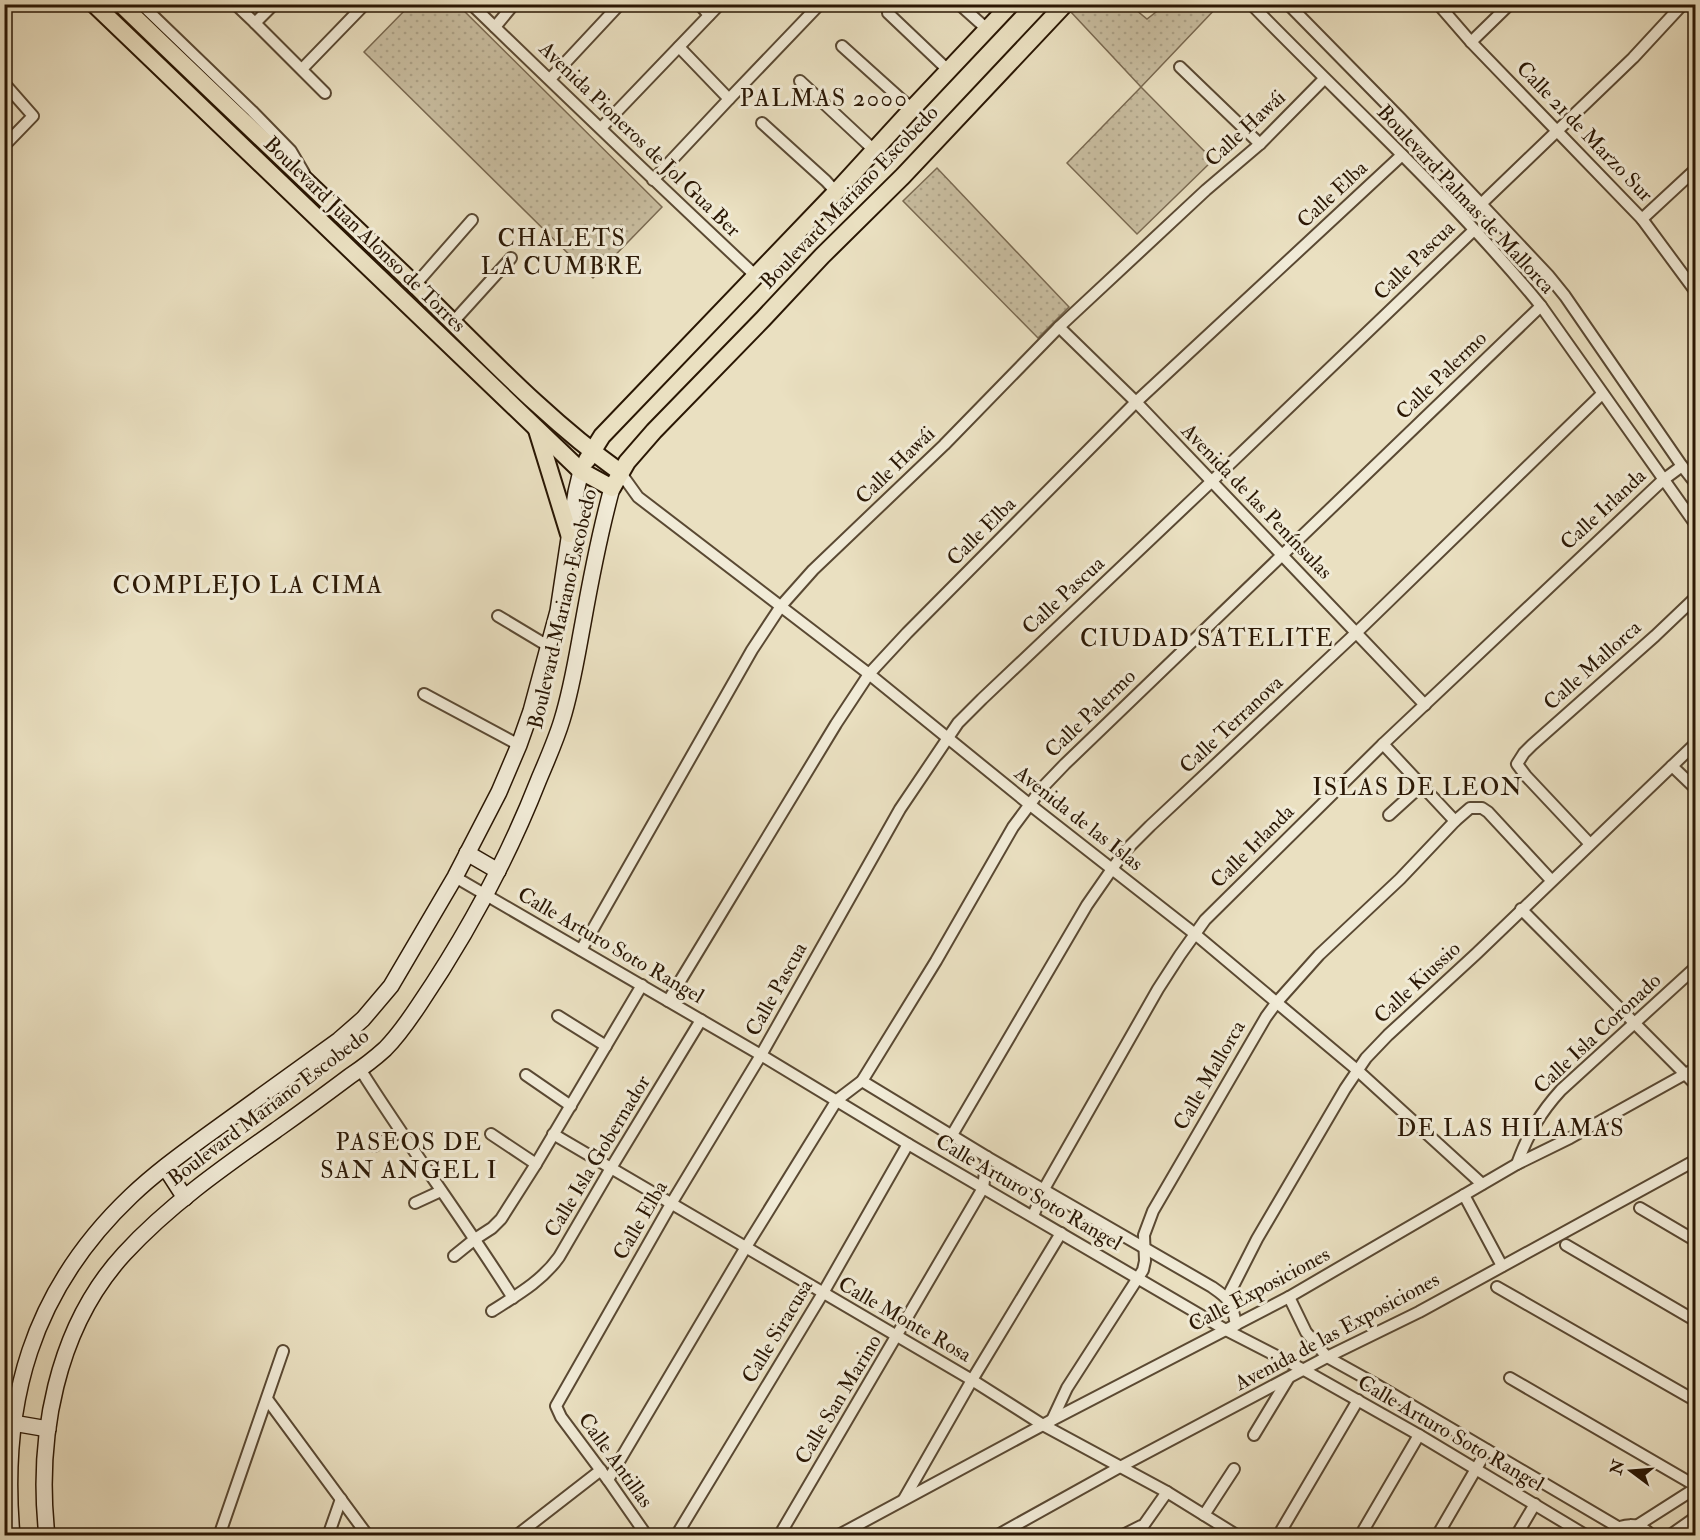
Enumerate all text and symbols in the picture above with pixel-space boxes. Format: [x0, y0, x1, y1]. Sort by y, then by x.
street label: Avenida Pioneros de Jol Gua Ber [532, 35, 746, 243]
street label: Calle 21 de Marzo Sur [1510, 55, 1659, 208]
district label: PALMAS 2000 [740, 83, 908, 114]
street label: Calle Hawái [1199, 84, 1292, 173]
street label: Boulevard Palmas de Mallorca [1371, 99, 1561, 300]
street label: Boulevard Mariano Escobedo [754, 100, 944, 295]
street label: Boulevard Juan Alonso de Torres [258, 131, 472, 338]
street label: Calle Elba [1291, 155, 1374, 234]
street label: Calle Pascua [1368, 214, 1461, 306]
district label: CHALETS LA CUMBRE [481, 223, 643, 282]
street label: Calle Palermo [1390, 325, 1493, 426]
street label: Avenida de las Penínsulas [1175, 417, 1338, 585]
street label: Calle Hawái [850, 420, 941, 510]
street label: Calle Irlanda [1555, 462, 1652, 556]
street label: Boulevard Mariano Escobedo [522, 487, 603, 732]
street label: Calle Elba [941, 491, 1022, 572]
street label: Calle Pascua [1016, 550, 1111, 640]
district label: COMPLEJO LA CIMA [113, 570, 383, 601]
street label: Calle Mallorca [1538, 614, 1647, 716]
district label: CIUDAD SATELITE [1080, 623, 1334, 654]
street label: Calle Palermo [1039, 663, 1142, 764]
street label: Calle Terranova [1174, 669, 1289, 779]
street label: Avenida de las Islas [1008, 759, 1149, 877]
district label: ISLAS DE LEON [1313, 772, 1523, 803]
street label: Calle Irlanda [1205, 798, 1300, 894]
street label: Calle Arturo Soto Rangel [513, 881, 709, 1010]
street label: Calle Kiussio [1368, 935, 1466, 1029]
street label: Calle Pascua [740, 937, 813, 1041]
street label: Calle Isla Coronado [1528, 967, 1667, 1100]
street label: Calle Mallorca [1167, 1015, 1252, 1135]
street label: Boulevard Mariano Escobedo [162, 1023, 374, 1192]
street label: Calle Isla Gobernador [538, 1070, 657, 1242]
district label: DE LAS HILAMAS [1397, 1113, 1625, 1144]
district label: PASEOS DE SAN ANGEL I [320, 1127, 498, 1186]
street label: Calle Arturo Soto Rangel [931, 1128, 1127, 1257]
street label: Calle Elba [607, 1175, 674, 1265]
street label: Calle Exposiciones [1184, 1241, 1335, 1338]
street label: Avenida de las Exposiciones [1229, 1266, 1444, 1397]
street label: Calle Monte Rosa [833, 1270, 976, 1369]
street label: Calle Siracusa [736, 1274, 819, 1388]
street label: Calle San Marino [789, 1330, 888, 1469]
street label: Calle Arturo Soto Rangel [1353, 1369, 1549, 1498]
street label: Calle Antillas [572, 1408, 659, 1513]
north arrow [1601, 1441, 1661, 1501]
text: N [1606, 1457, 1629, 1478]

